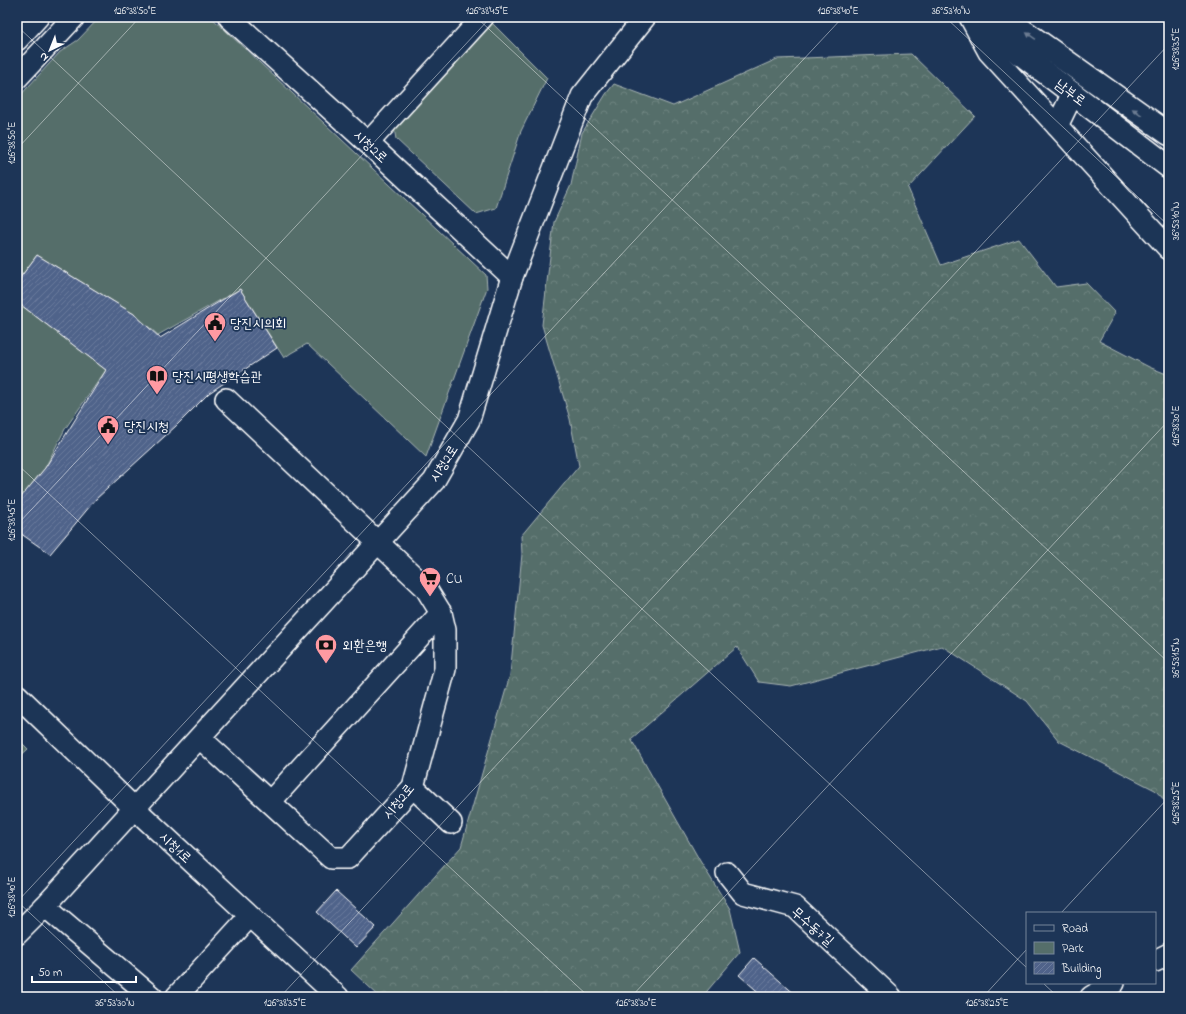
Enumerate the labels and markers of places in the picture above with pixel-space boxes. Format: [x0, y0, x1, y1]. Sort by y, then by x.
public building icon: 당진시의회 [202, 310, 228, 343]
place label: 당진시의회 [230, 314, 286, 335]
library icon: 당진시평생학습관 [144, 363, 170, 396]
place label: 당진시평생학습관 [172, 367, 262, 388]
public building icon: 당진시청 [95, 413, 121, 446]
place label: 당진시청 [124, 417, 169, 438]
supermarket icon: CU [417, 565, 443, 598]
place label: CU [446, 569, 463, 590]
bank icon: 외환은행 [313, 632, 339, 665]
place label: 외환은행 [342, 636, 387, 657]

